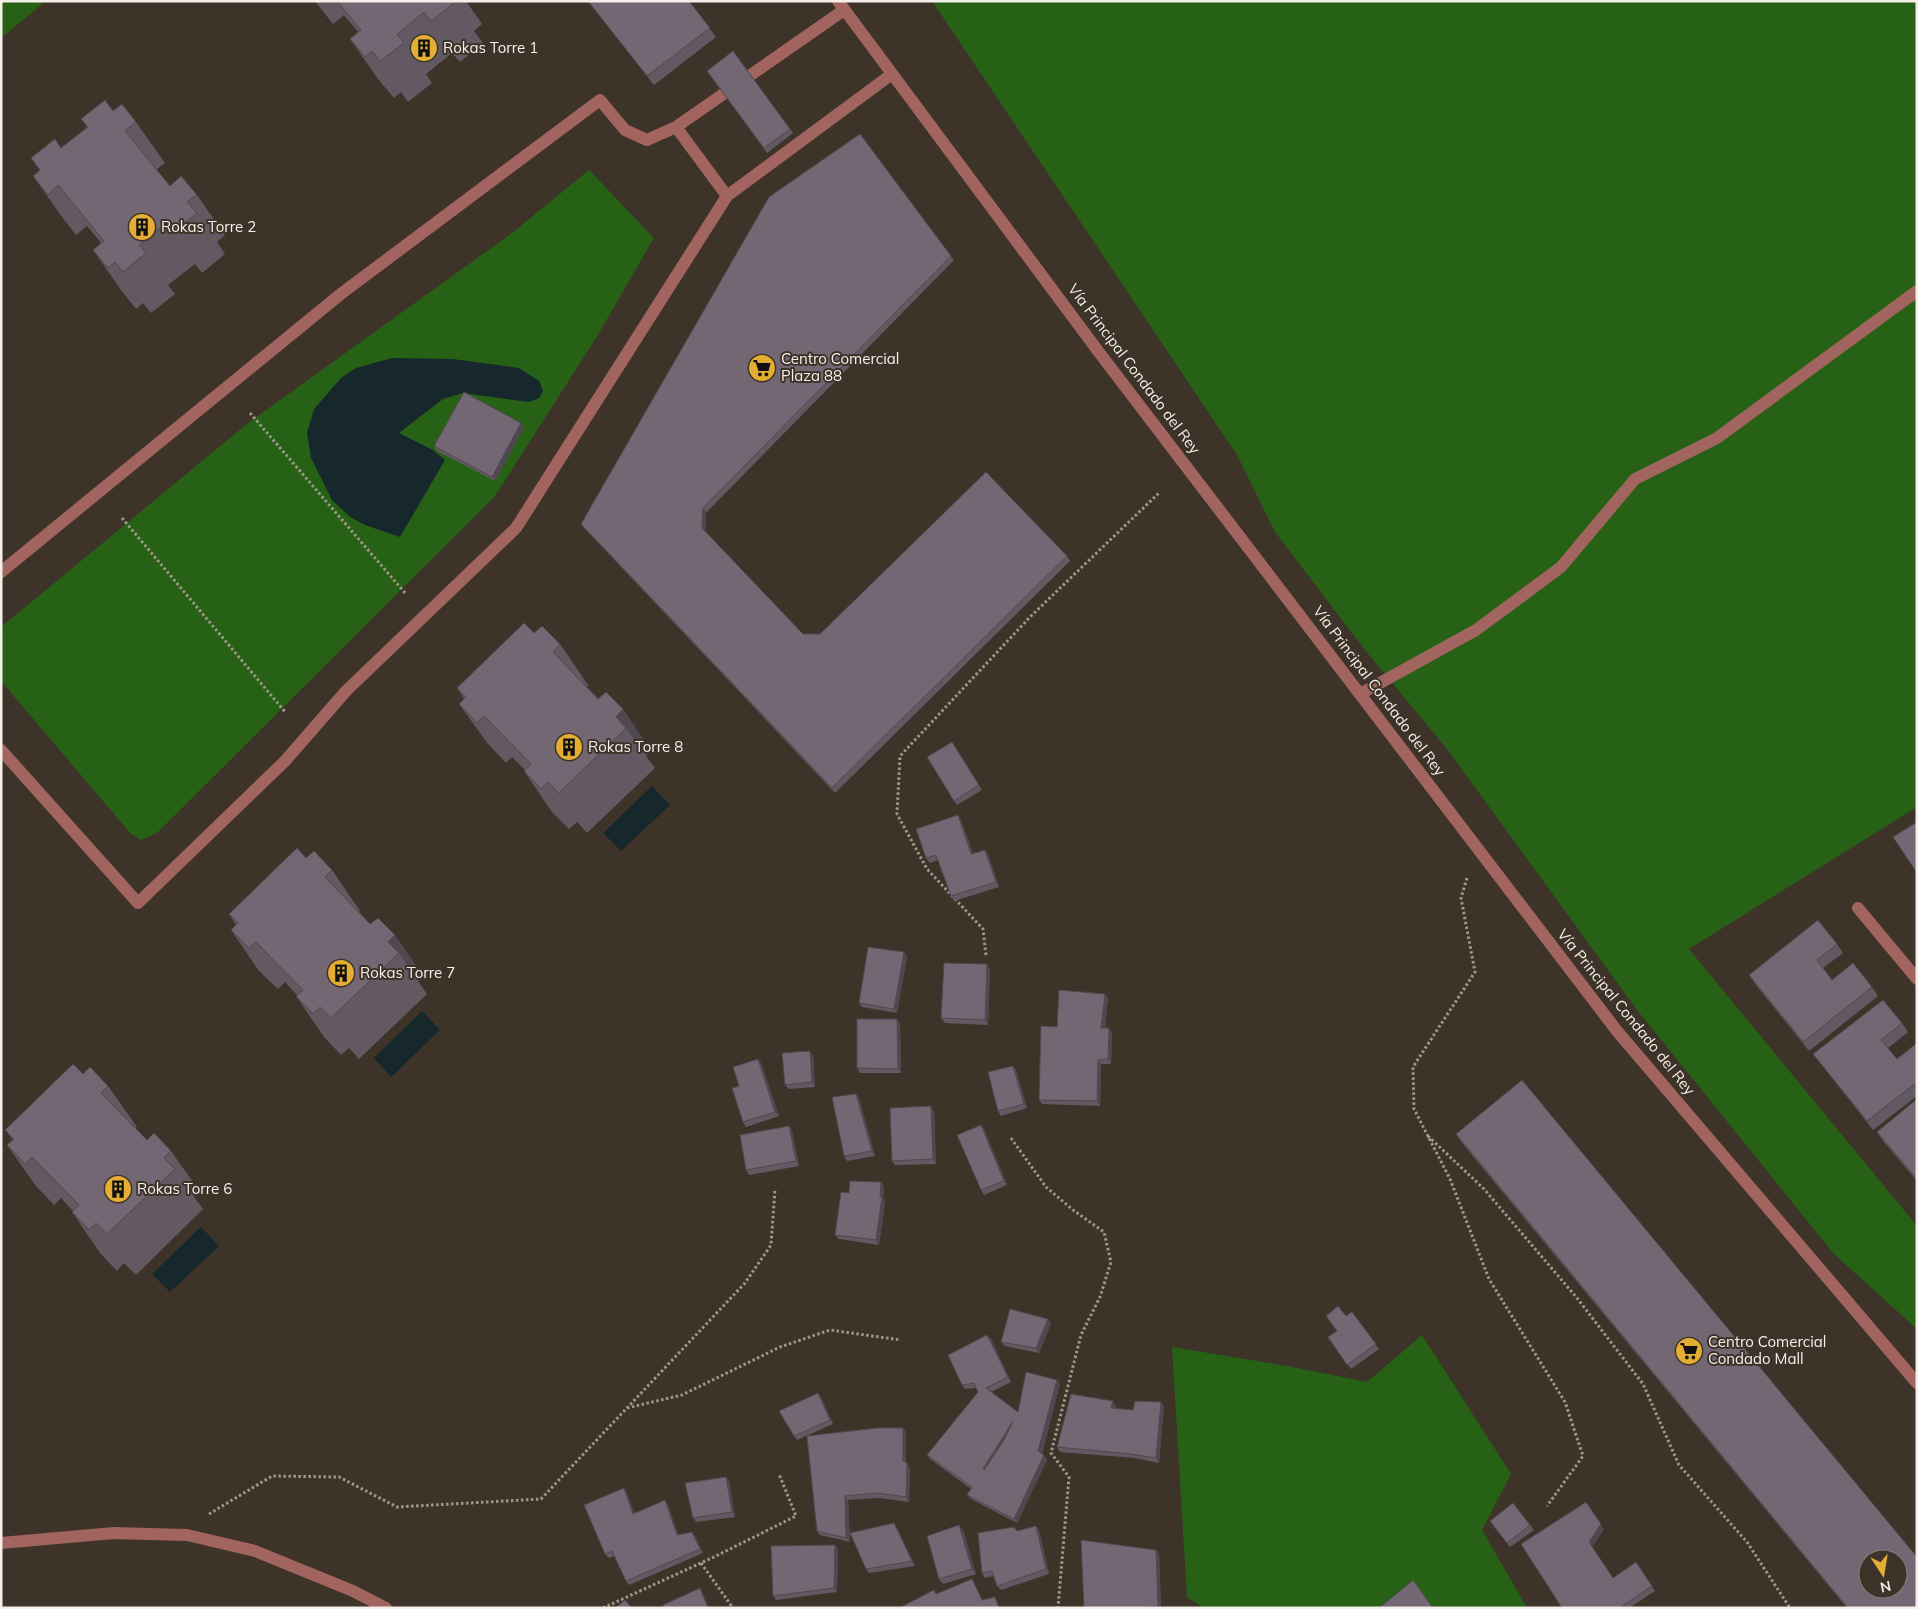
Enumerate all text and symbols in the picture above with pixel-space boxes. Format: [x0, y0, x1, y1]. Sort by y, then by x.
building icon: Rokas Torre 1 [409, 33, 439, 63]
place label: Rokas Torre 1 [443, 38, 538, 57]
building icon: Rokas Torre 2 [127, 212, 157, 242]
place label: Rokas Torre 2 [161, 217, 256, 236]
street label: Vía Principal Condado del Rey [1064, 280, 1205, 458]
place label: Centro Comercial Plaza 88 [781, 349, 899, 385]
supermarket icon: Centro Comercial Plaza 88 [747, 353, 777, 383]
street label: Vía Principal Condado del Rey [1309, 602, 1450, 780]
building icon: Rokas Torre 8 [554, 732, 584, 762]
place label: Rokas Torre 8 [588, 737, 683, 756]
street label: Vía Principal Condado del Rey [1553, 925, 1699, 1099]
building icon: Rokas Torre 7 [326, 958, 356, 988]
place label: Rokas Torre 7 [360, 963, 455, 982]
building icon: Rokas Torre 6 [103, 1174, 133, 1204]
place label: Rokas Torre 6 [137, 1179, 232, 1198]
place label: Centro Comercial Condado Mall [1708, 1332, 1826, 1368]
supermarket icon: Centro Comercial Condado Mall [1674, 1336, 1704, 1366]
north arrow [1858, 1549, 1908, 1599]
text: N [1879, 1577, 1893, 1597]

